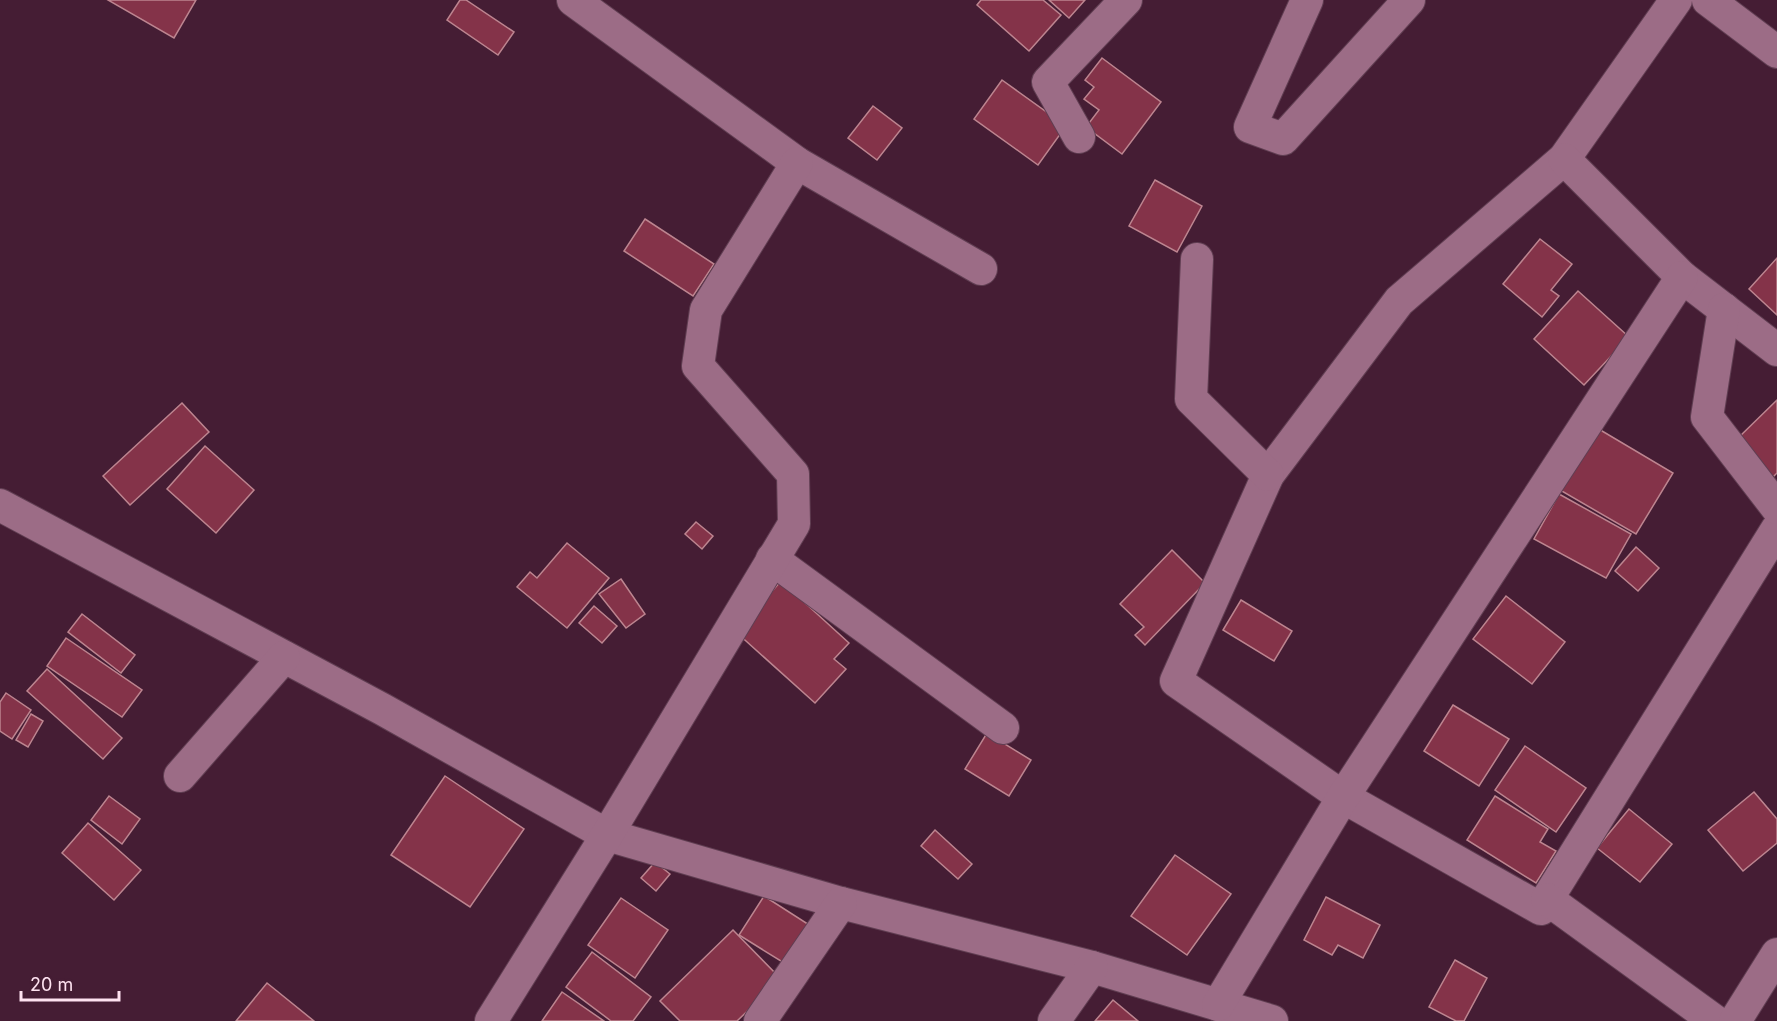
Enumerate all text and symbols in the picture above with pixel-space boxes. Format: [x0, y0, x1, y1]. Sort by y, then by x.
scale bar [21, 964, 118, 1002]
text: 20 m [30, 974, 73, 995]

